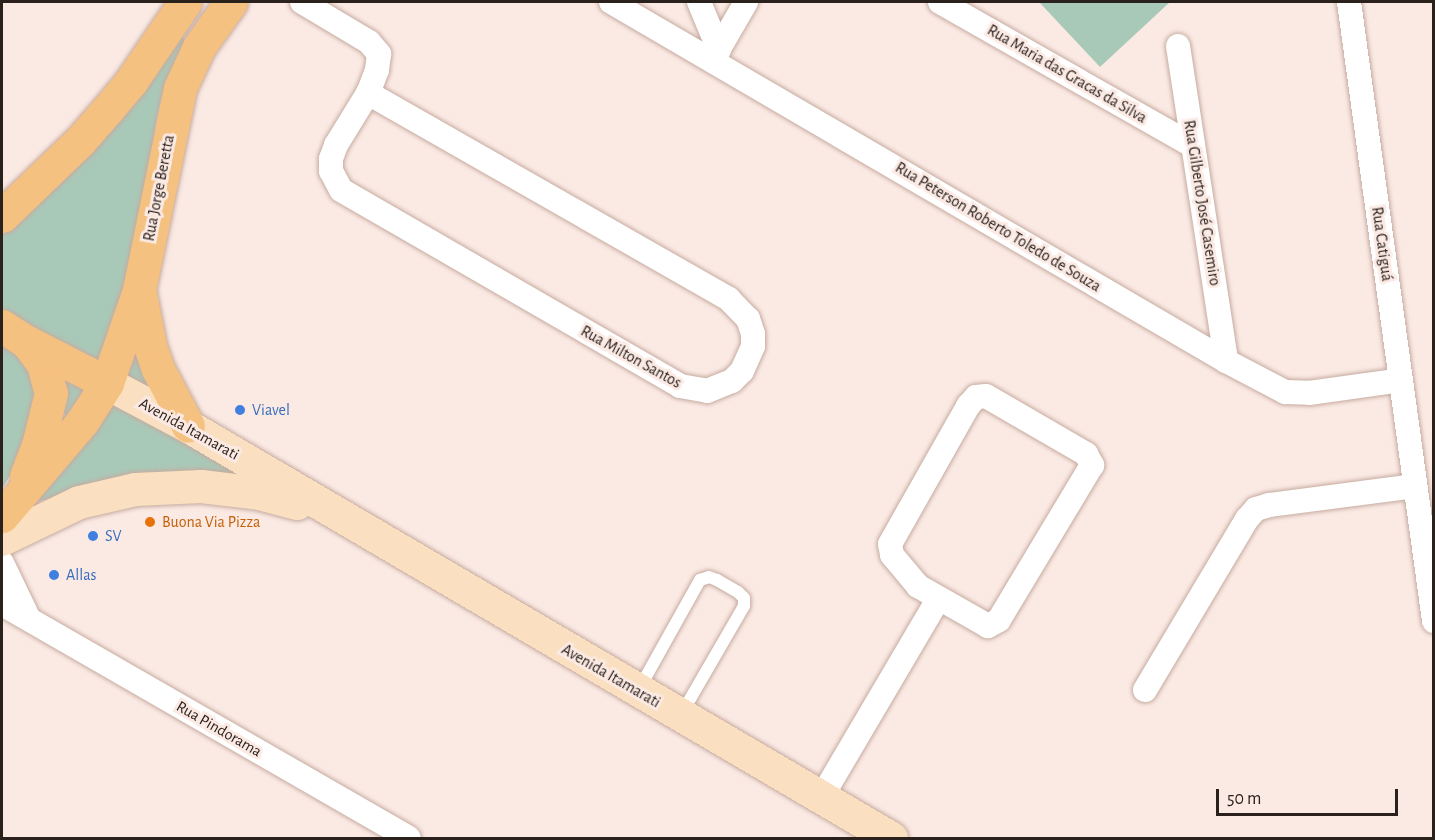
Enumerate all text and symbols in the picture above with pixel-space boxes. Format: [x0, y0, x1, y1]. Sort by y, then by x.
street label: Rua Maria das Gracas da Silva [984, 20, 1150, 128]
street label: Rua Gilberto José Casemiro [1179, 119, 1225, 287]
street label: Rua Jorge Beretta [139, 133, 179, 243]
street label: Rua Peterson Roberto Toledo de Souza [892, 158, 1104, 296]
street label: Rua Catiguá [1367, 206, 1397, 282]
street label: Rua Milton Santos [577, 321, 685, 393]
street label: Avenida Itamarati [136, 394, 242, 464]
place label: Viavel [252, 400, 290, 420]
marker: Viavel [233, 403, 247, 417]
place label: Buona Via Pizza [162, 512, 260, 532]
marker: Buona Via Pizza [143, 515, 157, 529]
place label: SV [105, 526, 122, 546]
marker: SV [86, 529, 100, 543]
place label: Allas [66, 565, 96, 585]
marker: Allas [47, 568, 61, 582]
street label: Avenida Itamarati [558, 640, 664, 712]
street label: Rua Pindorama [173, 697, 265, 761]
scale bar [1219, 777, 1400, 815]
text: 50 m [1227, 790, 1261, 808]

